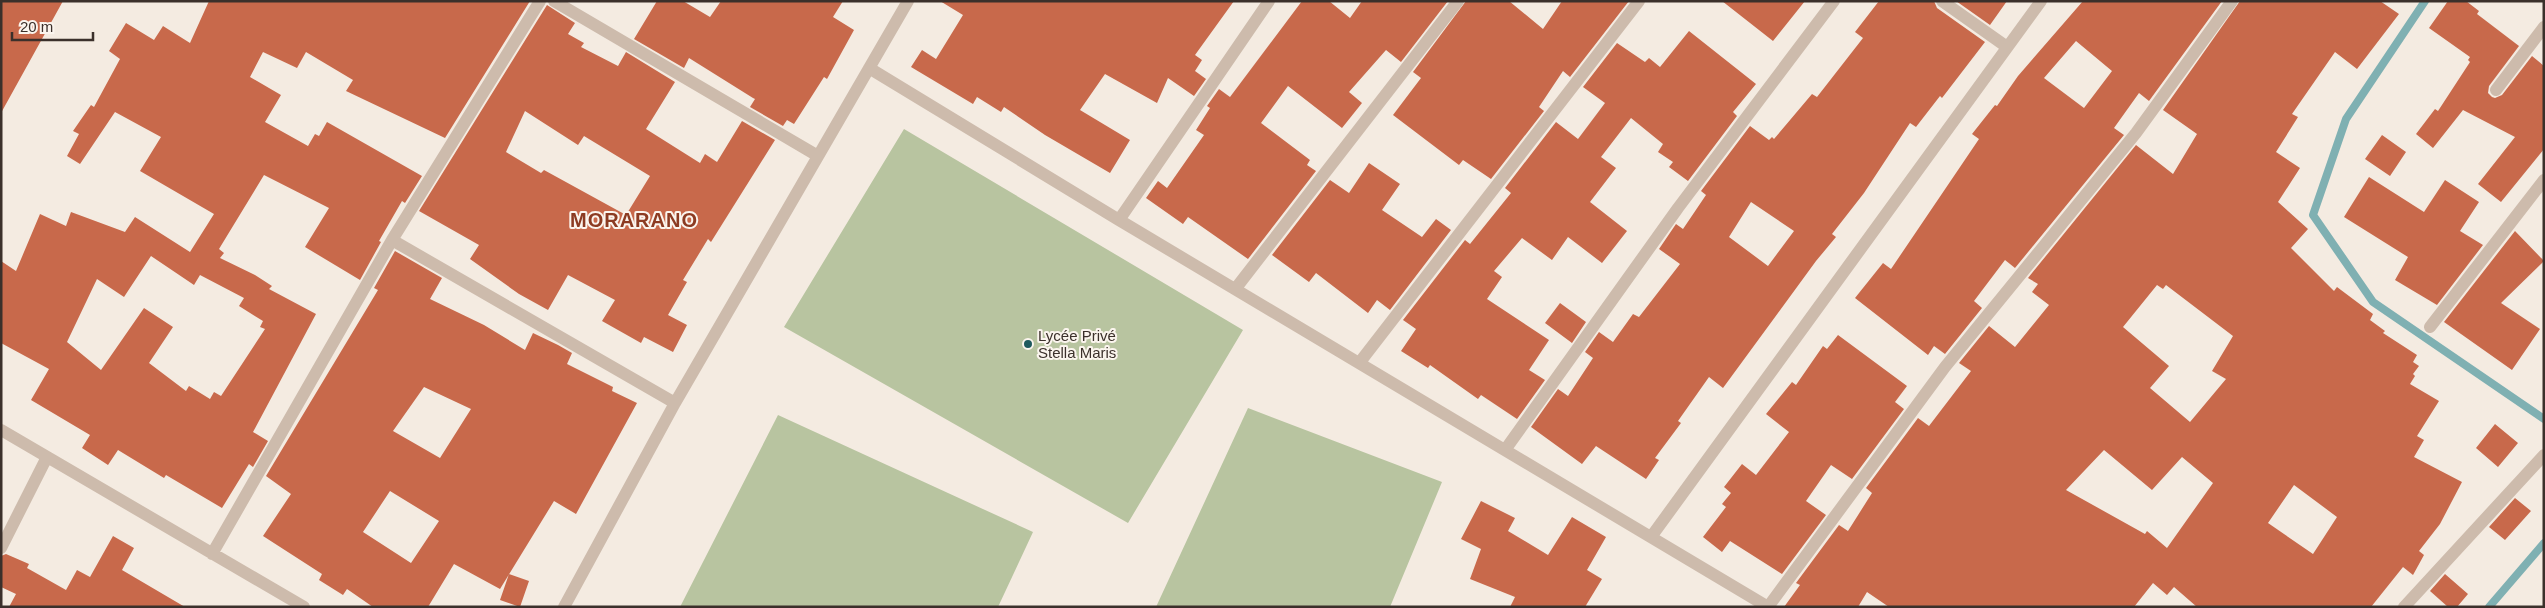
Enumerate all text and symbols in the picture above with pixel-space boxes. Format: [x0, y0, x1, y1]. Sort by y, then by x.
scale bar [12, 10, 94, 42]
text: 20 m [20, 18, 53, 35]
district label: MORARANO [570, 209, 698, 231]
place label: Lycée Privé Stella Maris [1038, 327, 1116, 361]
marker: Lycée Privé Stella Maris [1022, 338, 1034, 350]

